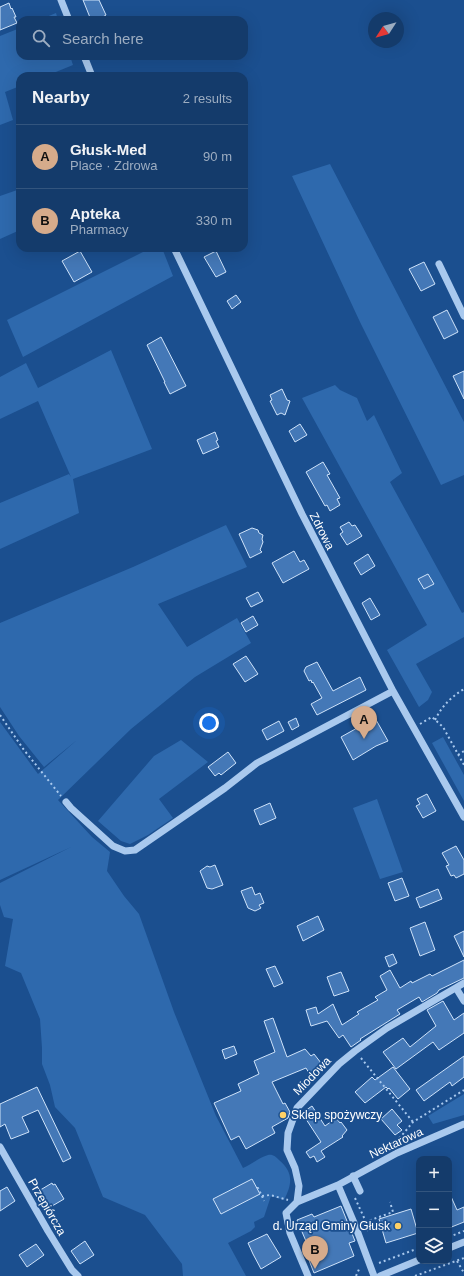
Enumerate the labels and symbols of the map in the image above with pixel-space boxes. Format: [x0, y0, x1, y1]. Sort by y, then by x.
north arrow [368, 12, 404, 48]
street label: Zdrowa [307, 510, 337, 552]
pin: A [351, 706, 377, 739]
your location [199, 713, 219, 733]
street label: Miodowa [290, 1054, 334, 1098]
place label: Sklep spożywczy [291, 1108, 382, 1122]
marker: Sklep spożywczy [278, 1110, 288, 1120]
street label: Nektarowa [367, 1124, 425, 1161]
street label: Przepiórcza [25, 1176, 69, 1238]
place label: d. Urząd Gminy Głusk [273, 1219, 391, 1233]
marker: d. Urząd Gminy Głusk [393, 1221, 403, 1231]
pin: B [302, 1236, 328, 1269]

